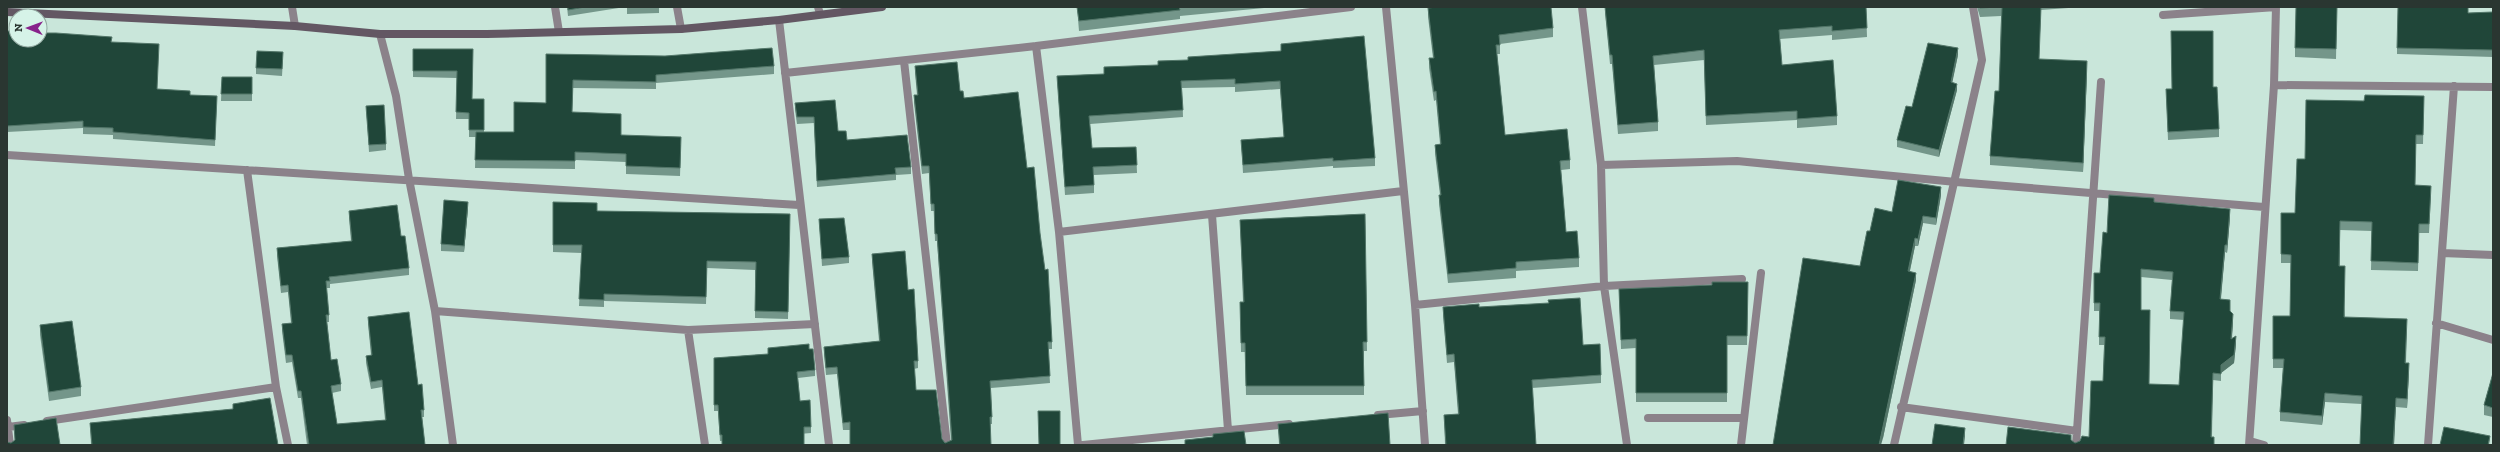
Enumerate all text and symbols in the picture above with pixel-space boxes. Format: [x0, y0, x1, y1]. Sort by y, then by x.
north arrow [8, 8, 48, 48]
text: N [12, 23, 25, 32]

